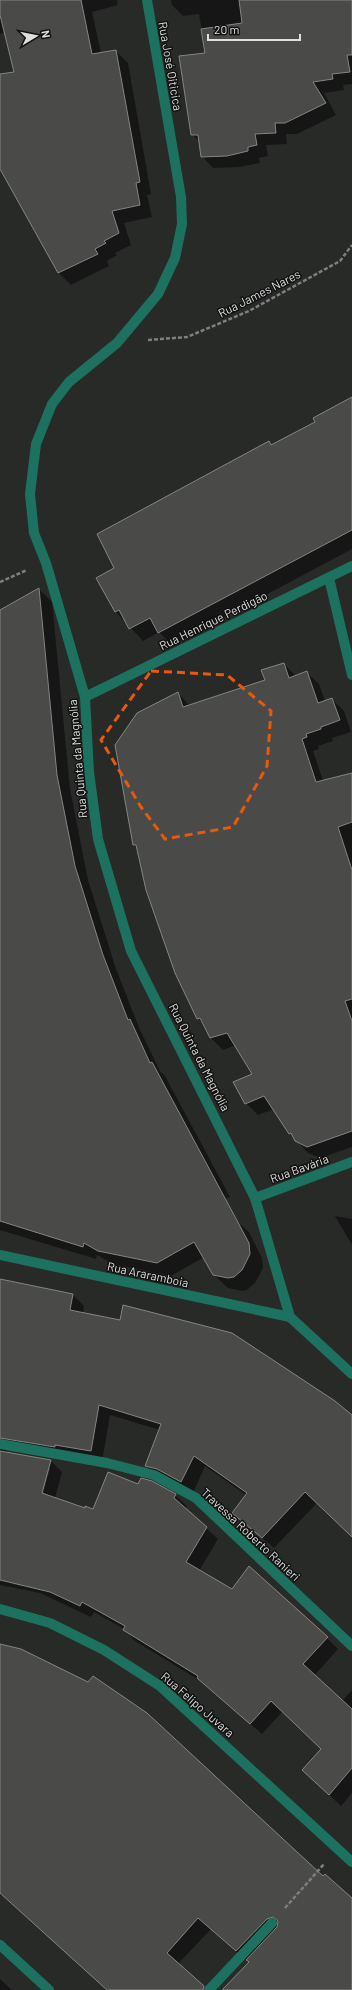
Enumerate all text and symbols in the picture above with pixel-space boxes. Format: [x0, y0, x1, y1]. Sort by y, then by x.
north arrow [16, 16, 56, 56]
scale bar [208, 16, 300, 42]
street label: Rua José Oiticica [156, 20, 186, 112]
text: 20 m [214, 22, 240, 36]
text: N [39, 29, 53, 39]
street label: Rua James Nares [216, 266, 303, 320]
street label: Rua Henrique Perdigão [157, 588, 269, 652]
street label: Rua Quinta da Magnólia [65, 699, 89, 819]
street label: Rua Quinta da Magnólia [167, 1001, 233, 1113]
street label: Rua Bavária [268, 1151, 330, 1185]
street label: Rua Araramboia [106, 1259, 190, 1289]
street label: Travessa Roberto Ranieri [199, 1485, 303, 1583]
street label: Rua Felipo Juvara [159, 1669, 237, 1739]

